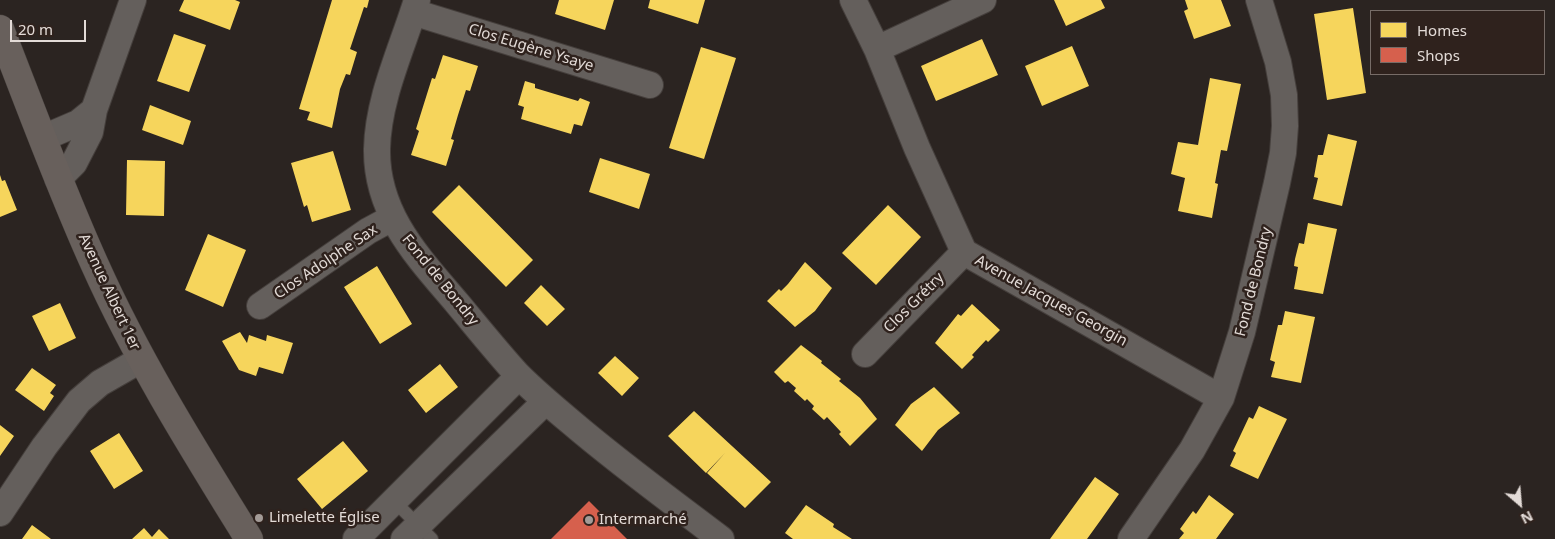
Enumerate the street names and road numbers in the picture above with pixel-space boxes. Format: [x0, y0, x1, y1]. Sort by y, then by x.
street label: Clos Eugène Ysaye [466, 20, 596, 76]
street label: Clos Adolphe Sax [271, 221, 381, 303]
street label: Fond de Bondry [1232, 225, 1276, 339]
street label: Avenue Albert 1er [74, 231, 144, 353]
street label: Fond de Bondry [398, 231, 482, 329]
street label: Avenue Jacques Georgin [972, 252, 1130, 350]
street label: Clos Grétry [880, 269, 948, 337]

